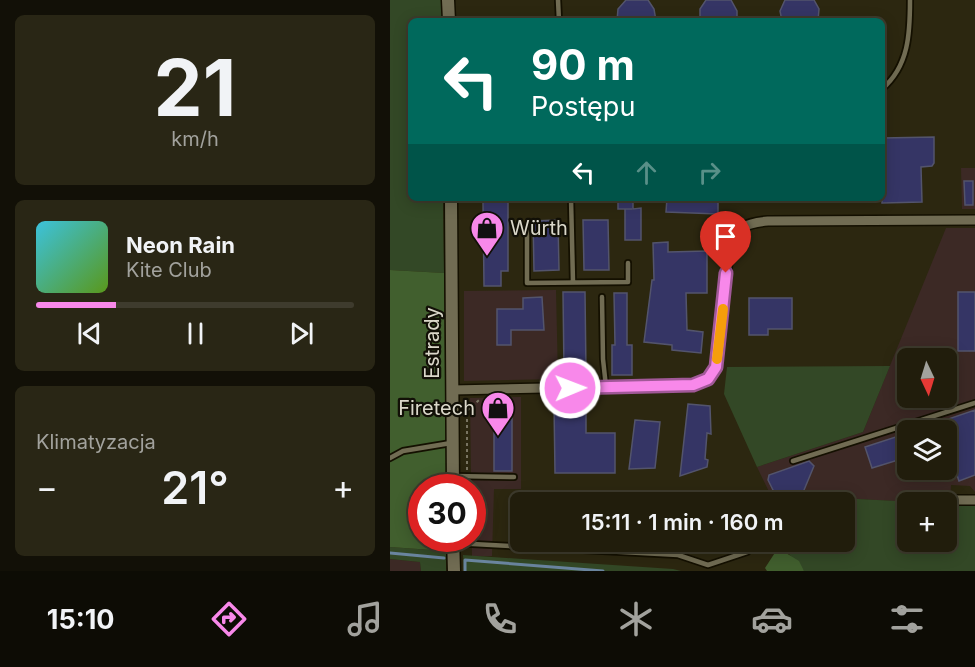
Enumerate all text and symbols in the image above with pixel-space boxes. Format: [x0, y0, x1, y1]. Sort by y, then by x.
text: 90 m [531, 39, 635, 90]
text: 21 [154, 40, 236, 135]
icon: left [432, 42, 510, 120]
text: Postępu [531, 90, 635, 123]
text: km/h [171, 127, 219, 151]
icon: left [567, 156, 600, 189]
icon: ahead [630, 156, 663, 189]
icon: right [693, 156, 726, 189]
shop icon: Würth [469, 210, 505, 257]
pin [700, 211, 751, 273]
place label: Würth [510, 216, 568, 240]
icon: arrive [709, 220, 742, 253]
text: Neon Rain [126, 232, 235, 258]
text: Kite Club [126, 258, 212, 282]
street label: Estrady [420, 307, 444, 379]
icon: previous [73, 317, 106, 350]
icon: pause [179, 317, 212, 350]
icon: next [285, 317, 318, 350]
north arrow [897, 348, 957, 408]
map controls [897, 348, 957, 552]
position arrow [538, 356, 602, 420]
shop icon: Firetech [480, 390, 516, 437]
place label: Firetech [398, 396, 475, 420]
button: layers [897, 420, 957, 480]
text: Klimatyzacja [36, 430, 156, 454]
text: 21° [161, 460, 229, 515]
text: − [36, 467, 58, 507]
text: + [332, 467, 354, 507]
speed limit sign: 30 [408, 474, 486, 552]
button: + [897, 492, 957, 552]
text: 15:11 · 1 min · 160 m [581, 509, 784, 535]
icon: directions [208, 598, 250, 640]
icon: music [344, 598, 386, 640]
icon: phone [479, 598, 521, 640]
icon: climate [615, 598, 657, 640]
icon: car [751, 598, 793, 640]
icon: filters [886, 598, 928, 640]
text: 15:10 [47, 603, 115, 636]

